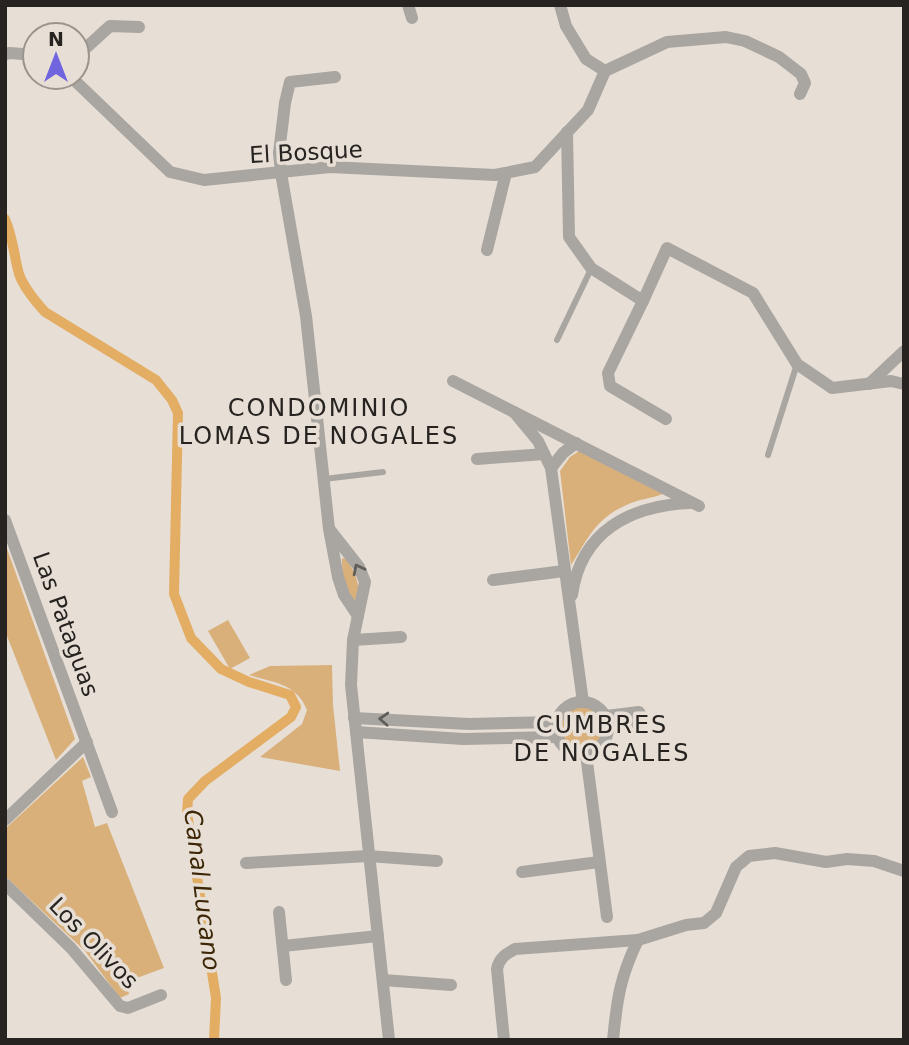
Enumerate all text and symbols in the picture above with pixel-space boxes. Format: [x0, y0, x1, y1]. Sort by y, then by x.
north arrow [21, 21, 91, 91]
text: N [48, 28, 64, 50]
street label: El Bosque [249, 136, 363, 168]
district label: CONDOMINIO LOMAS DE NOGALES [179, 394, 459, 450]
street label: Las Pataguas [28, 548, 104, 700]
one-way arrow [353, 564, 367, 576]
district label: CUMBRES DE NOGALES [514, 711, 690, 767]
one-way arrow [378, 712, 389, 727]
water label: Canal Lucano [178, 808, 226, 972]
street label: Los Olivos [44, 892, 144, 994]

